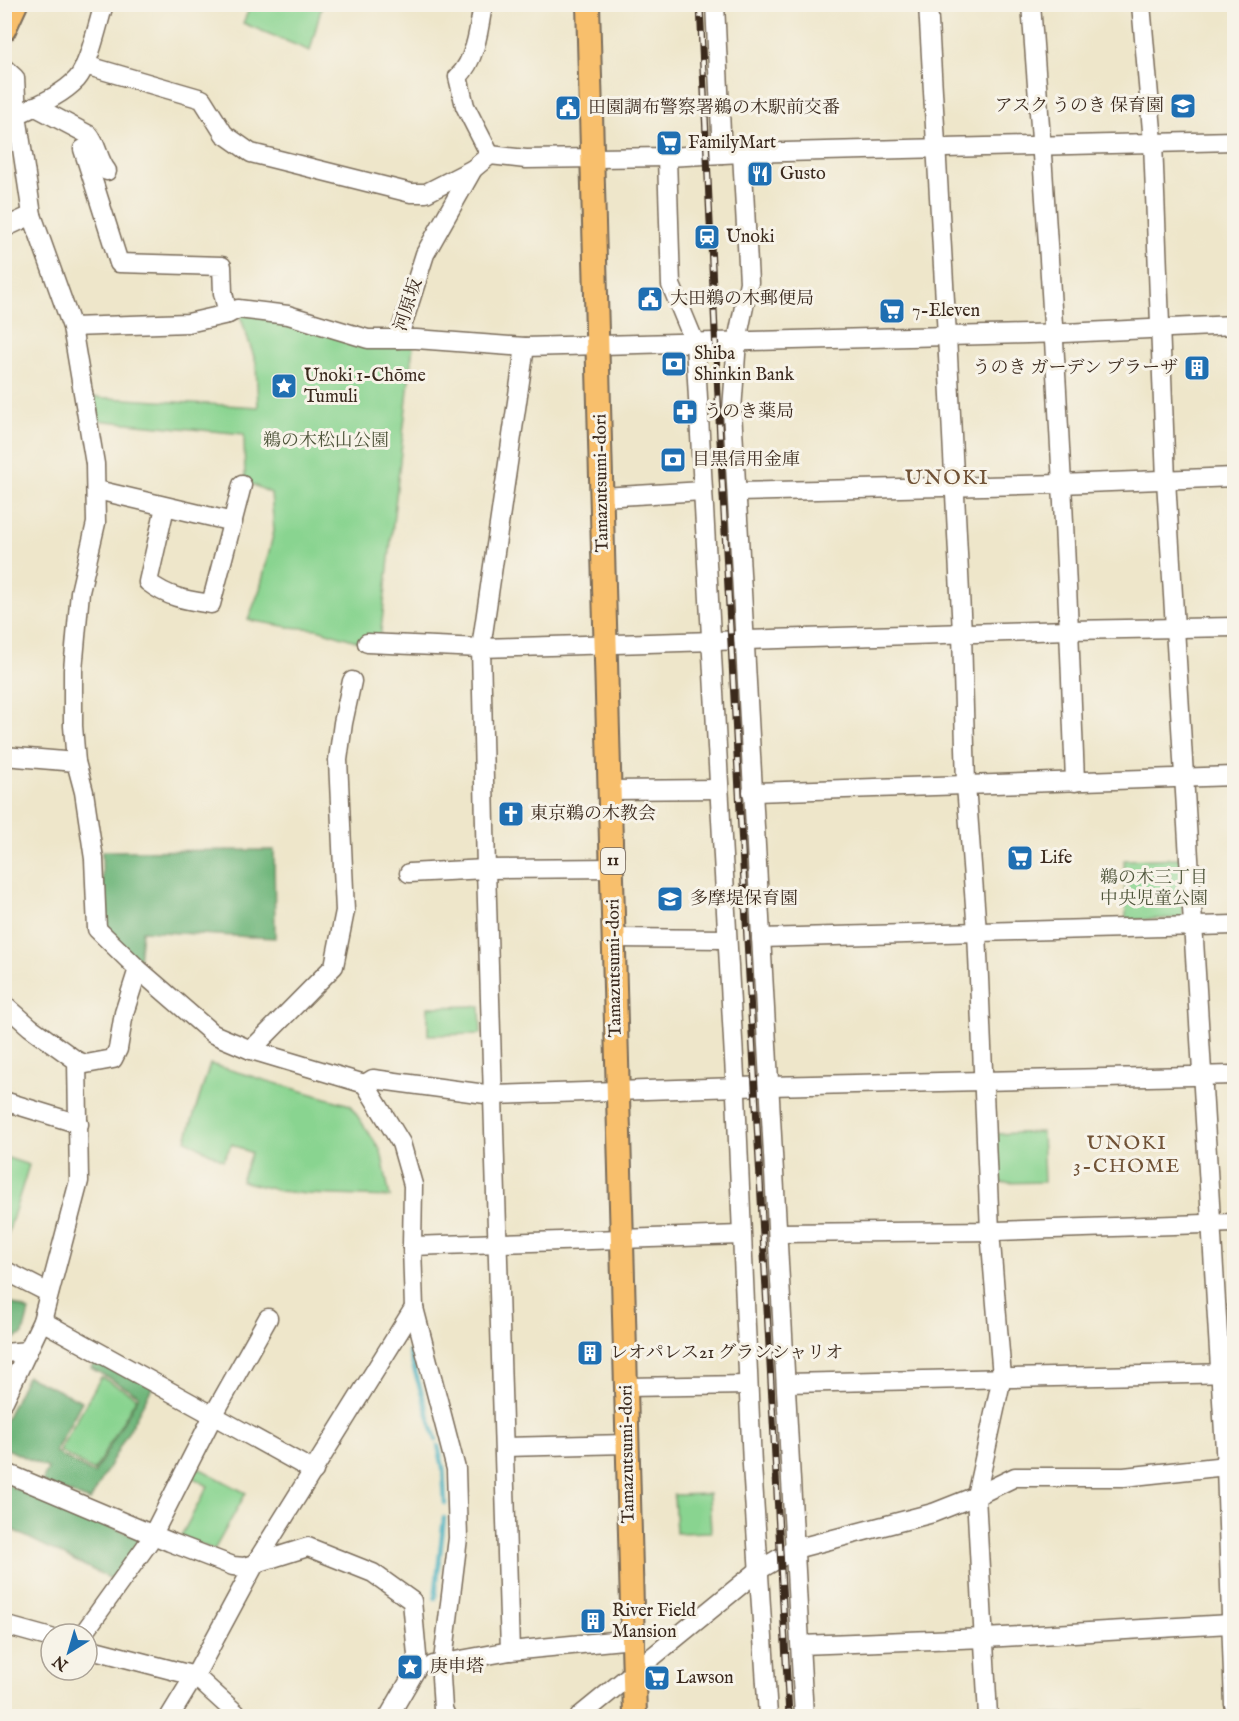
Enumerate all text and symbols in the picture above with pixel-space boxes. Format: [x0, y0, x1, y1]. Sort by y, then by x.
school or university icon: アスク うのき 保育園 [1168, 91, 1198, 121]
public building icon: 田園調布警察署鵜の木駅前交番 [553, 93, 583, 123]
place label: アスク うのき 保育園 [995, 95, 1164, 118]
place label: 田園調布警察署鵜の木駅前交番 [588, 97, 840, 120]
supermarket icon: FamilyMart [654, 128, 684, 158]
place label: FamilyMart [688, 132, 776, 155]
restaurant icon: Gusto [745, 159, 775, 189]
place label: Gusto [780, 163, 826, 186]
station icon: Unoki [692, 222, 722, 252]
place label: Unoki [726, 226, 775, 249]
street label: 河原坂 [390, 276, 428, 334]
public building icon: 大田鵜の木郵便局 [635, 284, 665, 314]
place label: 大田鵜の木郵便局 [670, 288, 814, 311]
supermarket icon: 7-Eleven [877, 296, 907, 326]
place label: 7-Eleven [912, 300, 981, 323]
place label: Shiba Shinkin Bank [694, 343, 794, 387]
bank icon: Shiba Shinkin Bank [659, 349, 689, 379]
building icon: うのき ガーデン プラーザ [1182, 353, 1212, 383]
place label: うのき ガーデン プラーザ [973, 357, 1178, 380]
place label: Unoki 1-Chōme Tumuli [304, 365, 426, 409]
place icon: Unoki 1-Chōme Tumuli [269, 371, 299, 401]
pharmacy icon: うのき薬局 [670, 397, 700, 427]
place label: うのき薬局 [704, 401, 794, 424]
street label: Tamazutsumi-dori [589, 413, 615, 552]
park label: 鵜の木松山公園 [263, 430, 389, 453]
bank icon: 目黒信用金庫 [658, 445, 688, 475]
place label: 目黒信用金庫 [692, 449, 800, 472]
district label: UNOKI [905, 465, 989, 492]
church icon: 東京鵜の木教会 [496, 799, 526, 829]
place label: 東京鵜の木教会 [530, 803, 656, 826]
supermarket icon: Life [1005, 843, 1035, 873]
place label: Life [1040, 847, 1072, 870]
road number: 11 [601, 848, 625, 874]
park label: 鵜の木三丁目 中央児童公園 [1100, 867, 1208, 911]
school or university icon: 多摩堤保育園 [655, 884, 685, 914]
place label: 多摩堤保育園 [690, 888, 798, 911]
street label: Tamazutsumi-dori [602, 898, 628, 1037]
district label: UNOKI 3-CHOME [1073, 1131, 1181, 1179]
building icon: レオパレス21 グランシャリオ [575, 1338, 605, 1368]
place label: レオパレス21 グランシャリオ [610, 1342, 843, 1365]
street label: Tamazutsumi-dori [615, 1384, 641, 1523]
place label: River Field Mansion [612, 1600, 696, 1644]
building icon: River Field Mansion [578, 1606, 608, 1636]
north arrow [39, 1622, 99, 1682]
text: N [50, 1650, 74, 1675]
place icon: 庚申塔 [395, 1652, 425, 1682]
place label: 庚申塔 [430, 1656, 484, 1679]
supermarket icon: Lawson [642, 1663, 672, 1693]
place label: Lawson [676, 1667, 734, 1690]

